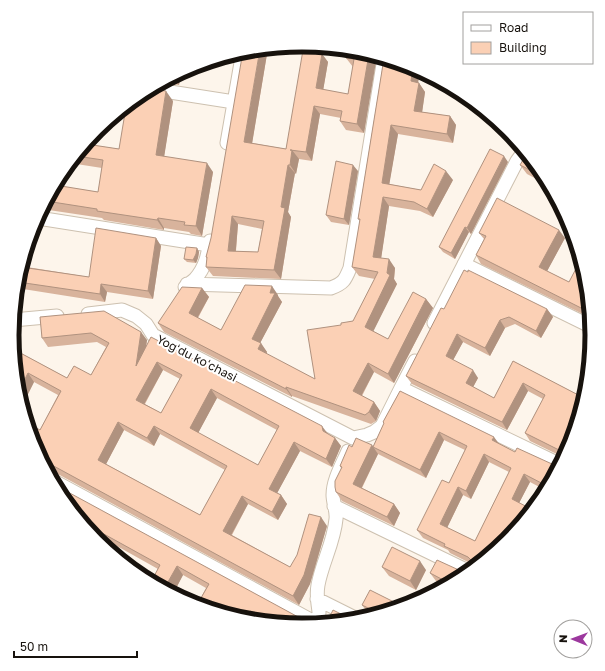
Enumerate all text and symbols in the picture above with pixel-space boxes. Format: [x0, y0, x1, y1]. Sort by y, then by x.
legend [463, 12, 593, 64]
text: Road [499, 20, 528, 35]
text: Building [499, 40, 547, 55]
street label: Yogʻdu koʻchasi [154, 331, 240, 385]
north arrow [553, 619, 593, 659]
scale bar [14, 633, 137, 659]
text: N [556, 635, 569, 643]
text: 50 m [20, 639, 48, 654]

